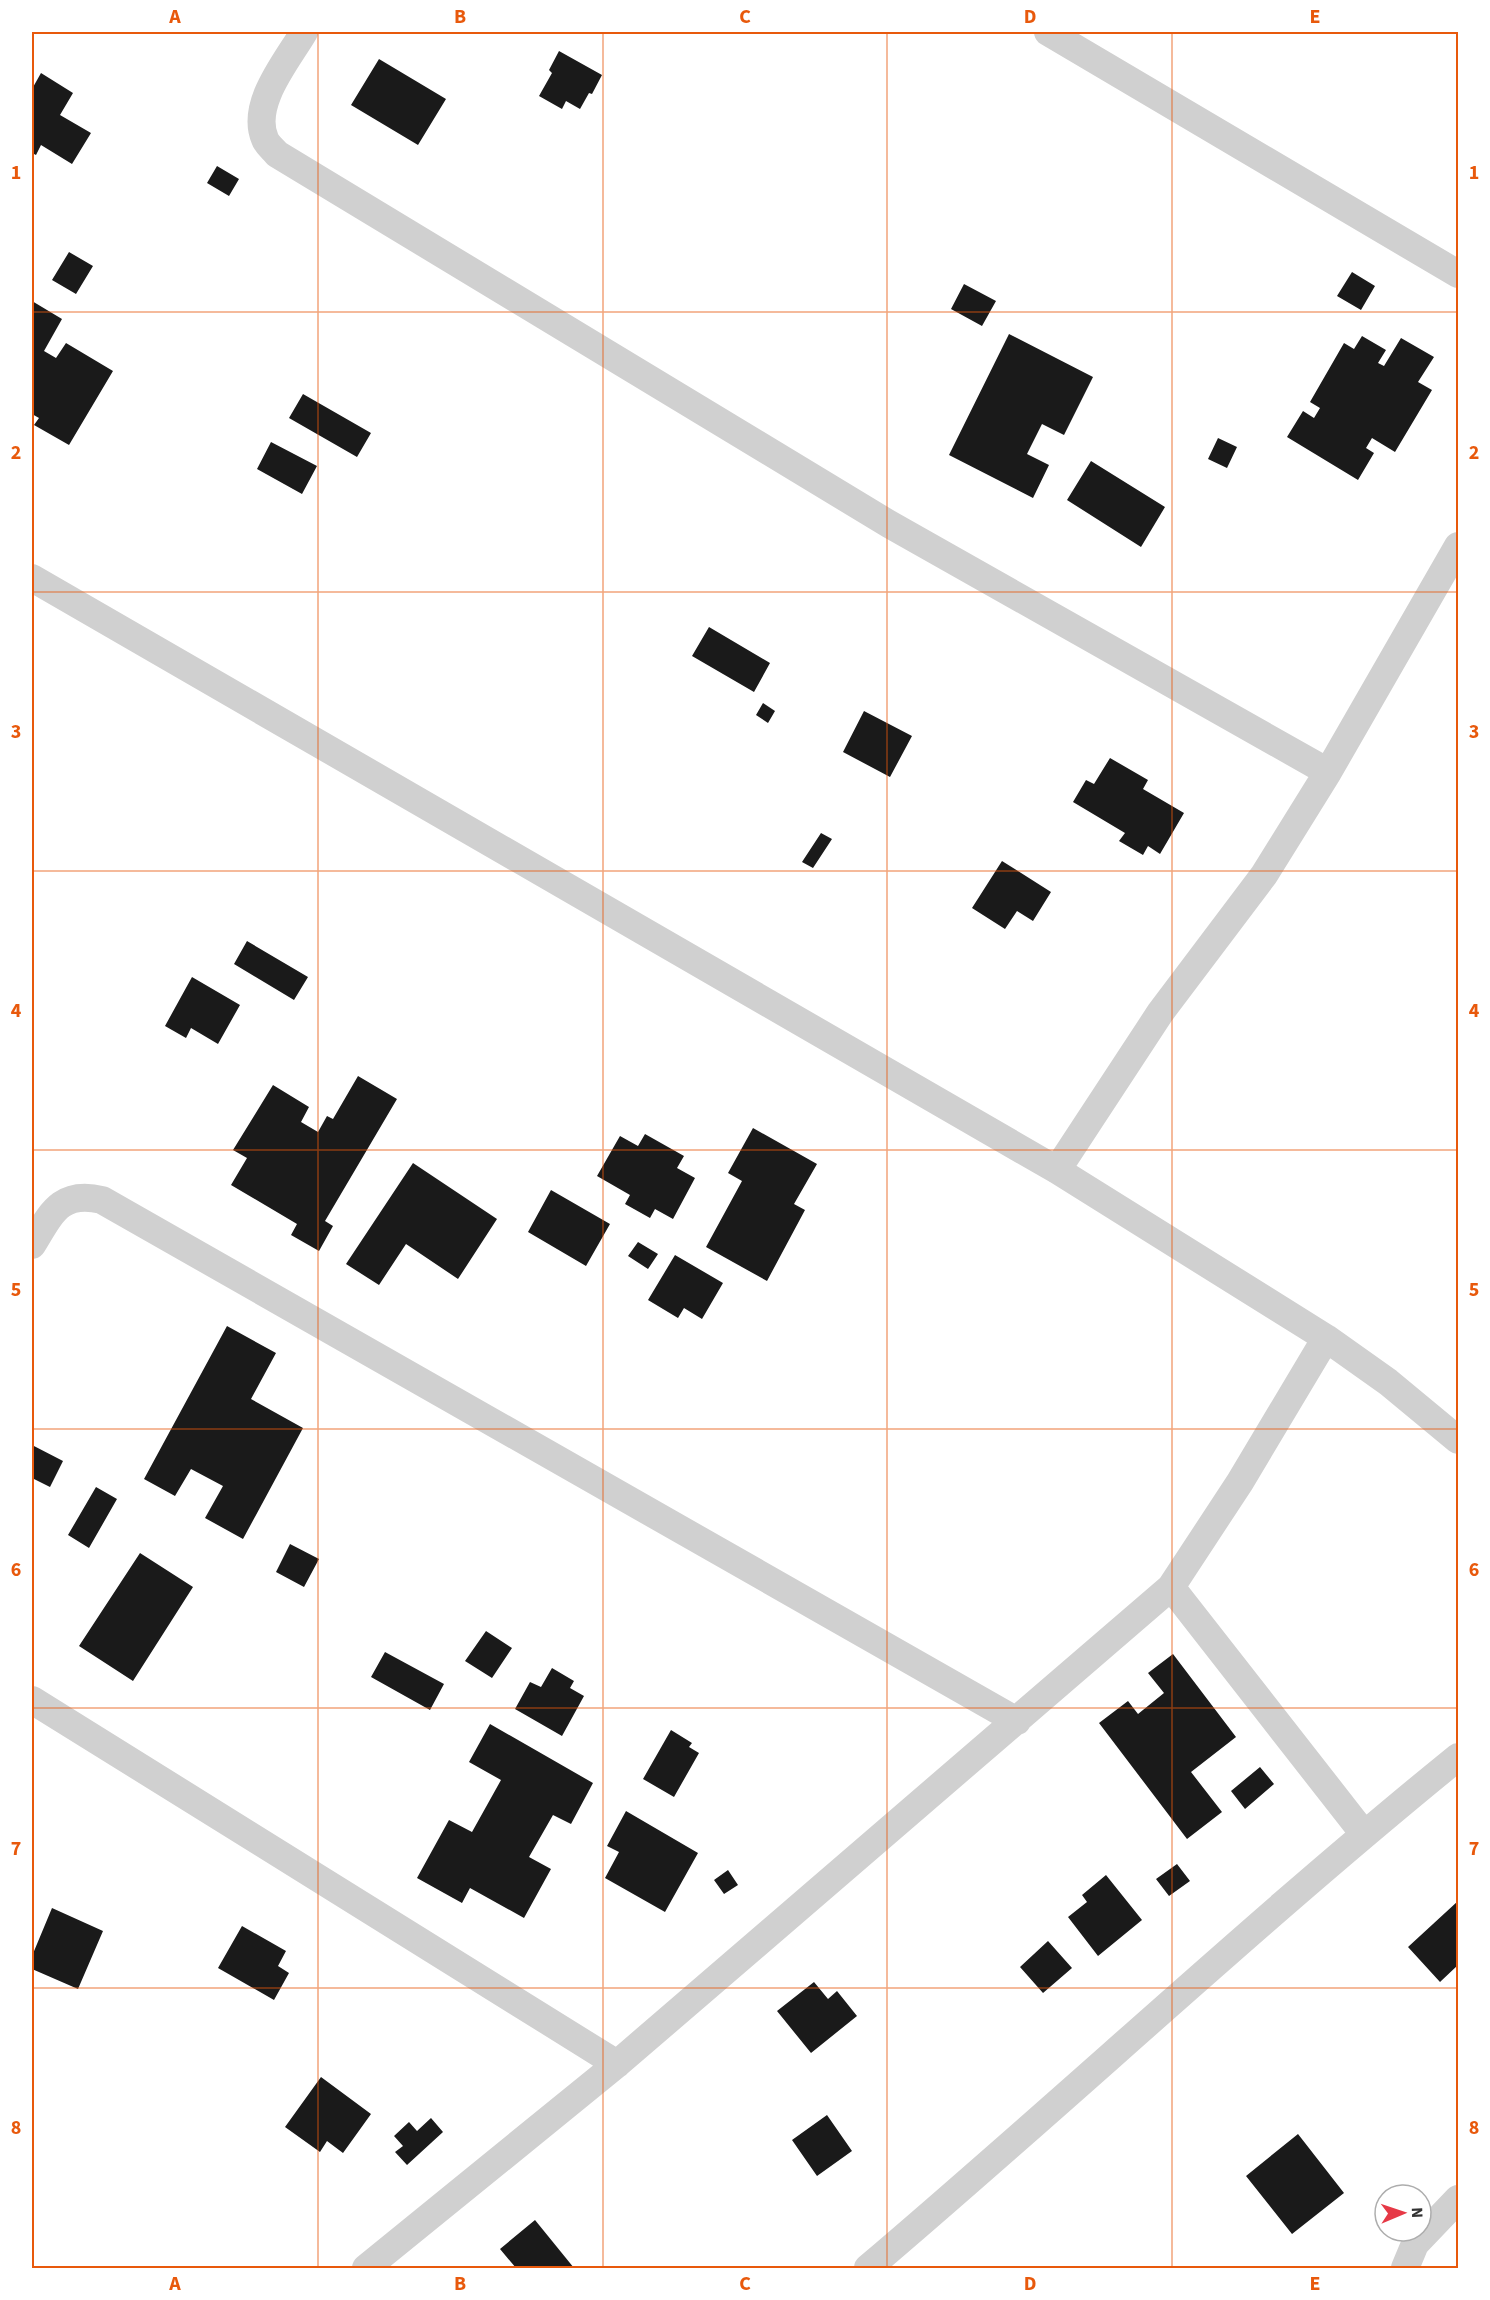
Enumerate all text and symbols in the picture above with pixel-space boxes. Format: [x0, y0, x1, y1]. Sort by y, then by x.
text: A [168, 3, 181, 31]
text: B [454, 3, 466, 31]
text: C [739, 3, 751, 31]
text: D [1024, 3, 1036, 31]
text: E [1310, 3, 1320, 31]
text: 1 [11, 159, 21, 187]
text: 1 [1469, 159, 1479, 187]
text: 2 [11, 439, 21, 467]
text: 2 [1469, 439, 1479, 467]
text: 3 [11, 718, 21, 746]
text: 3 [1469, 718, 1479, 746]
text: 4 [11, 997, 22, 1025]
text: 4 [1469, 997, 1480, 1025]
text: 5 [11, 1276, 21, 1304]
text: 5 [1469, 1276, 1479, 1304]
text: 6 [11, 1556, 21, 1584]
text: 6 [1469, 1556, 1479, 1584]
text: 7 [11, 1835, 21, 1863]
text: 7 [1469, 1835, 1479, 1863]
text: 8 [11, 2114, 21, 2142]
text: 8 [1469, 2114, 1479, 2142]
north arrow [1373, 2183, 1433, 2243]
text: N [1406, 2207, 1428, 2218]
text: A [168, 2270, 181, 2298]
text: B [454, 2270, 466, 2298]
text: C [739, 2270, 751, 2298]
text: D [1024, 2270, 1036, 2298]
text: E [1310, 2270, 1320, 2298]

